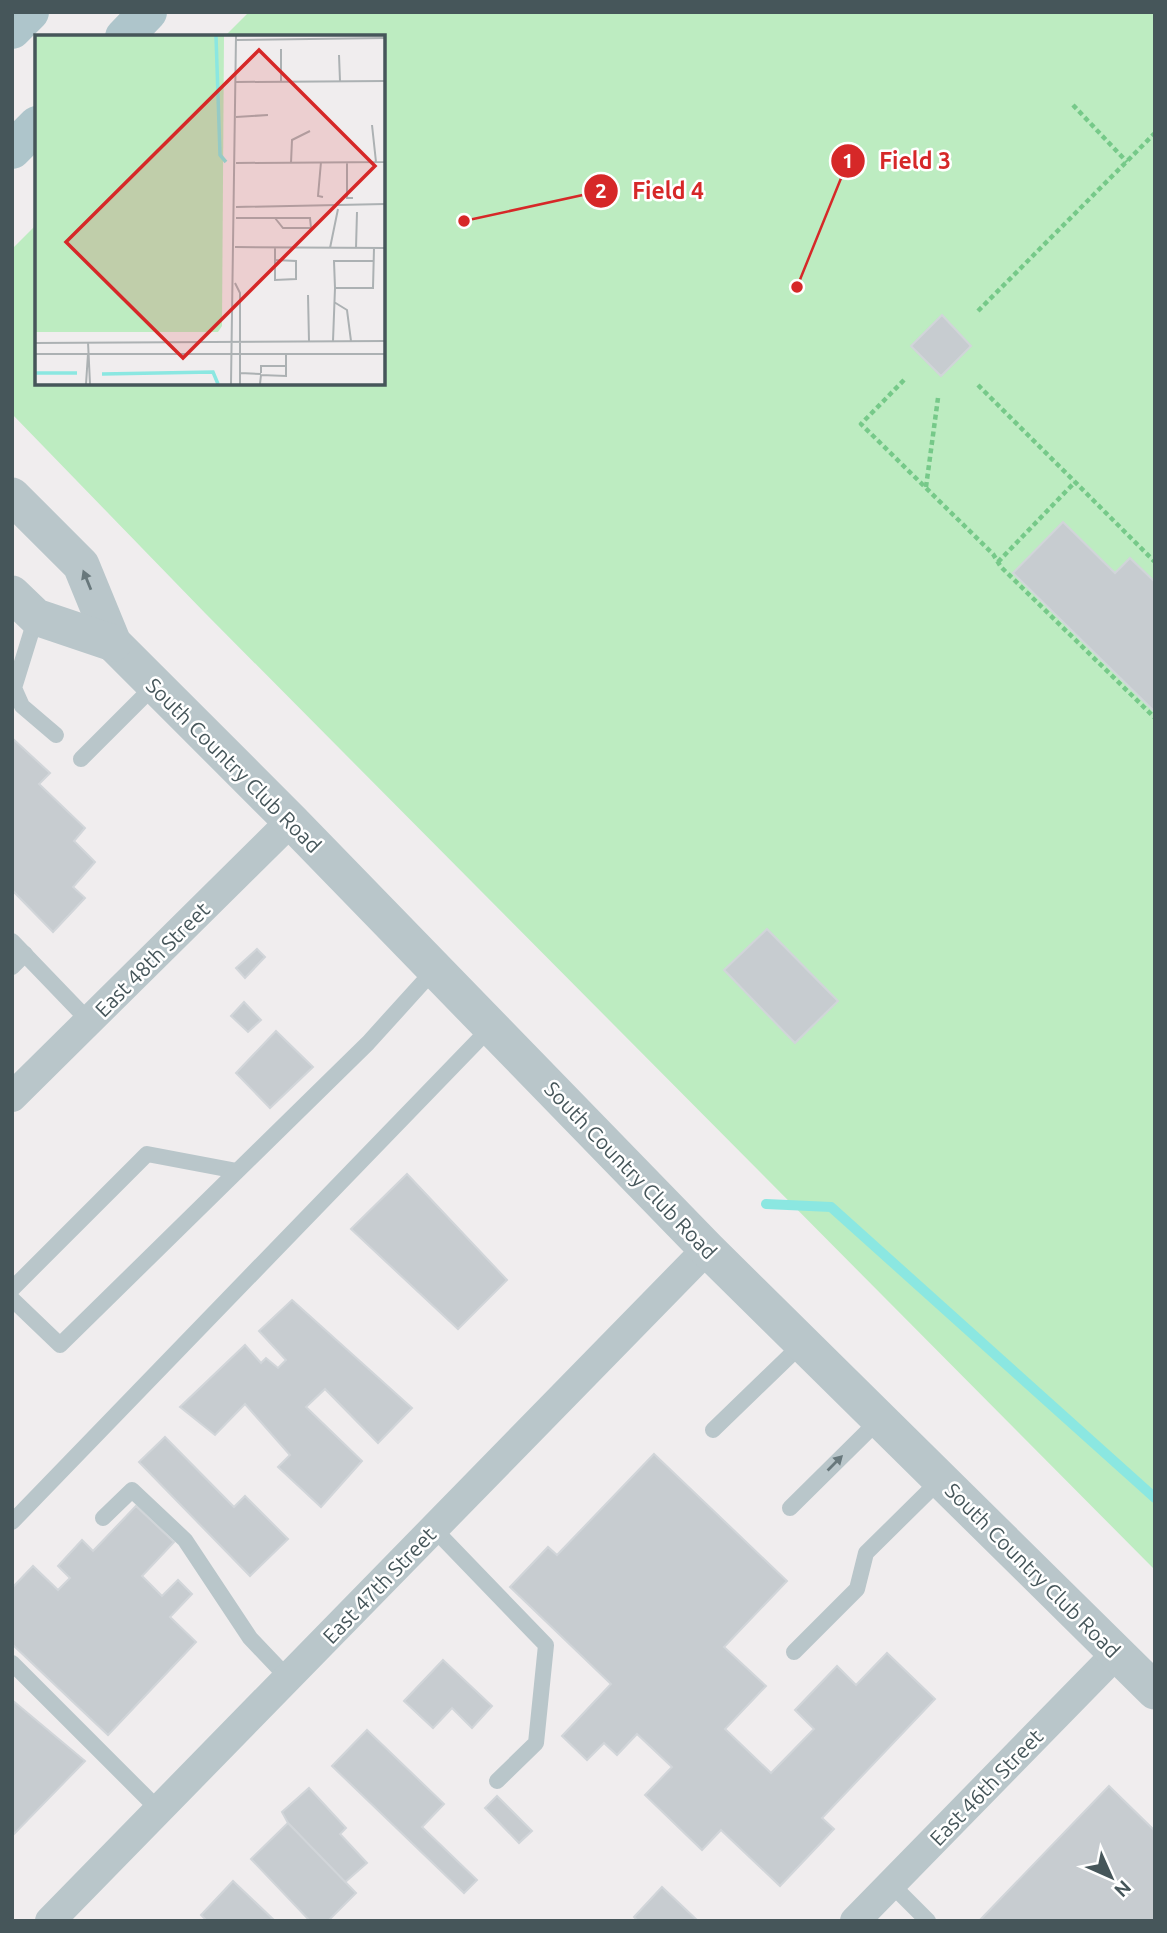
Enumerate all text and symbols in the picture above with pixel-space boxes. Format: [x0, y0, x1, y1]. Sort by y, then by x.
inset map [35, 35, 385, 385]
callout: Field 3 [830, 139, 965, 183]
text: 1 [842, 148, 854, 172]
text: Field 3 [879, 148, 951, 173]
callout: Field 4 [583, 169, 718, 213]
text: 2 [595, 178, 607, 202]
text: Field 4 [632, 178, 704, 203]
one-way arrow [82, 570, 93, 591]
street label: South Country Club Road [142, 673, 326, 857]
street label: East 48th Street [90, 897, 214, 1021]
street label: South Country Club Road [540, 1076, 722, 1264]
one-way arrow [827, 1455, 844, 1472]
street label: South Country Club Road [941, 1478, 1125, 1662]
street label: East 47th Street [318, 1522, 440, 1648]
street label: East 46th Street [925, 1724, 1047, 1850]
north arrow [1076, 1842, 1146, 1912]
text: N [1110, 1876, 1136, 1902]

